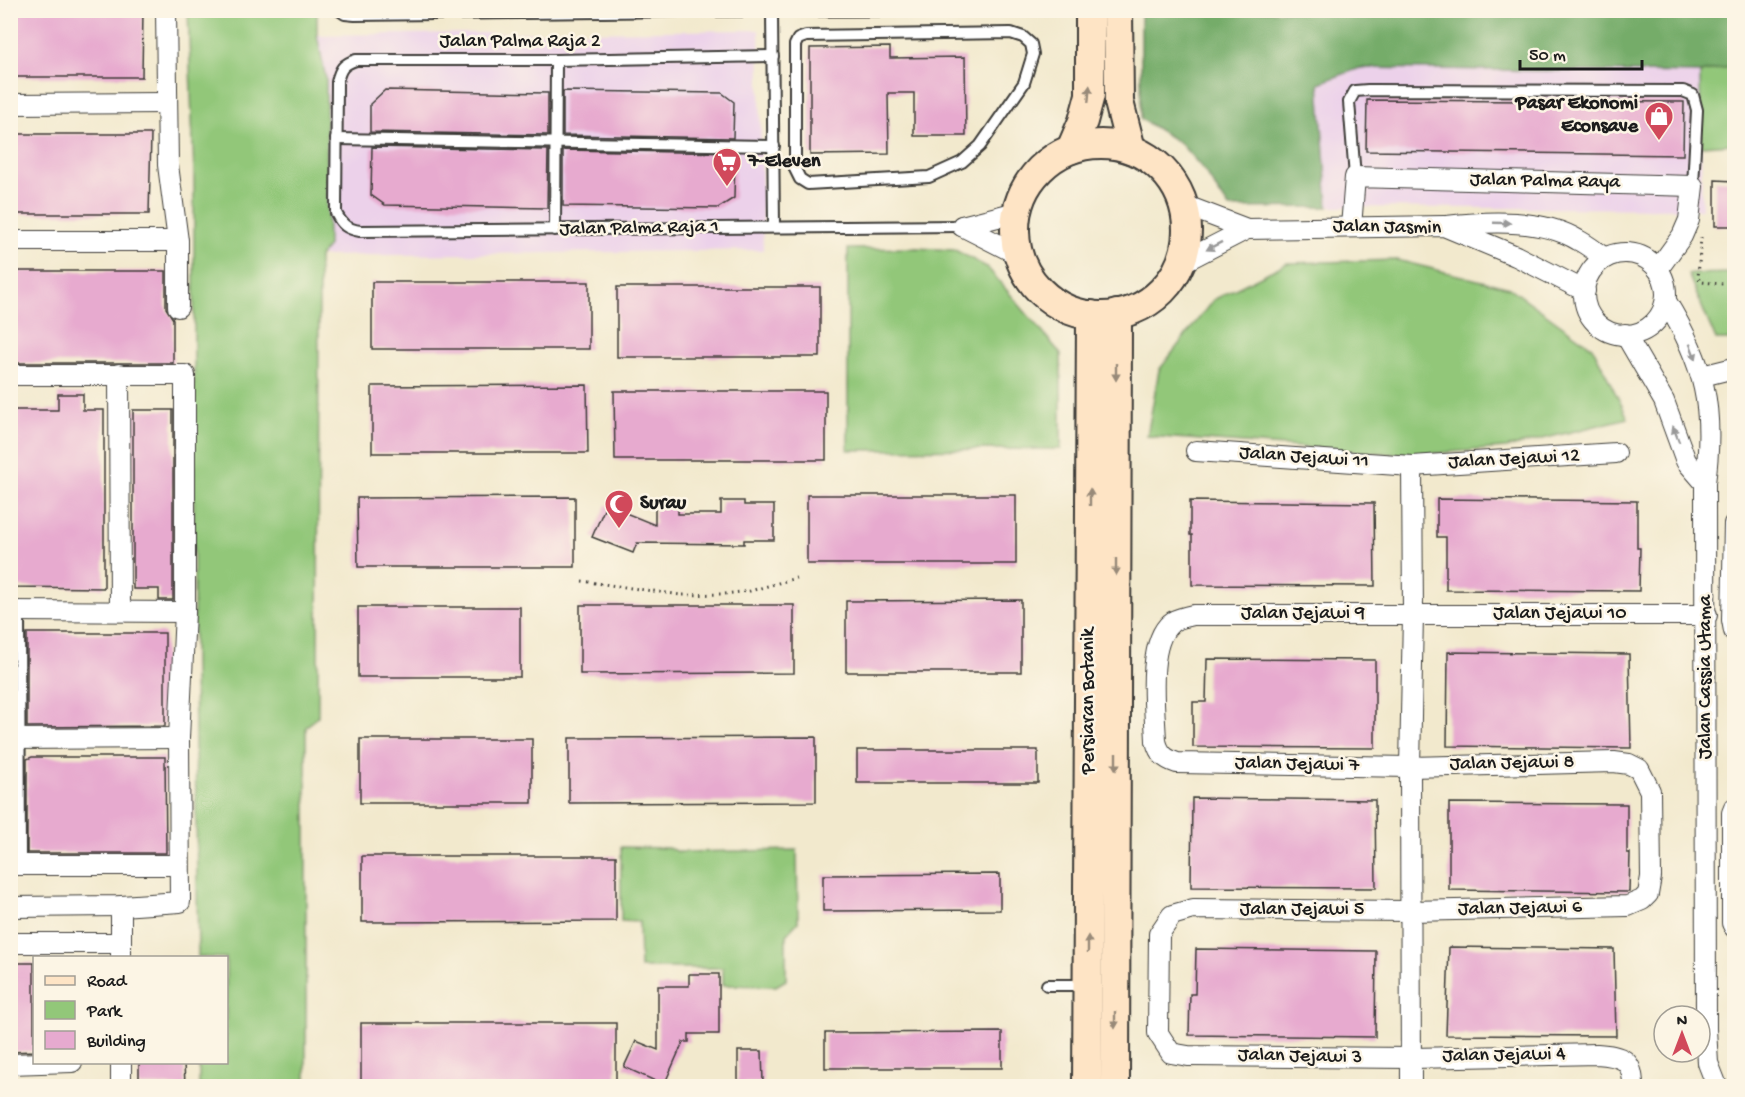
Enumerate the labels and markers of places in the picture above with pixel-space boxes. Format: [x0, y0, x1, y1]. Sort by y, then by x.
place label: Pasar Ekonomi Econsave [1514, 93, 1639, 139]
shop icon: Pasar Ekonomi Econsave [1643, 100, 1675, 142]
supermarket icon: 7-Eleven [711, 146, 743, 188]
place label: 7-Eleven [747, 151, 821, 174]
mosque icon: Surau [603, 488, 635, 530]
place label: Surau [640, 493, 687, 516]

